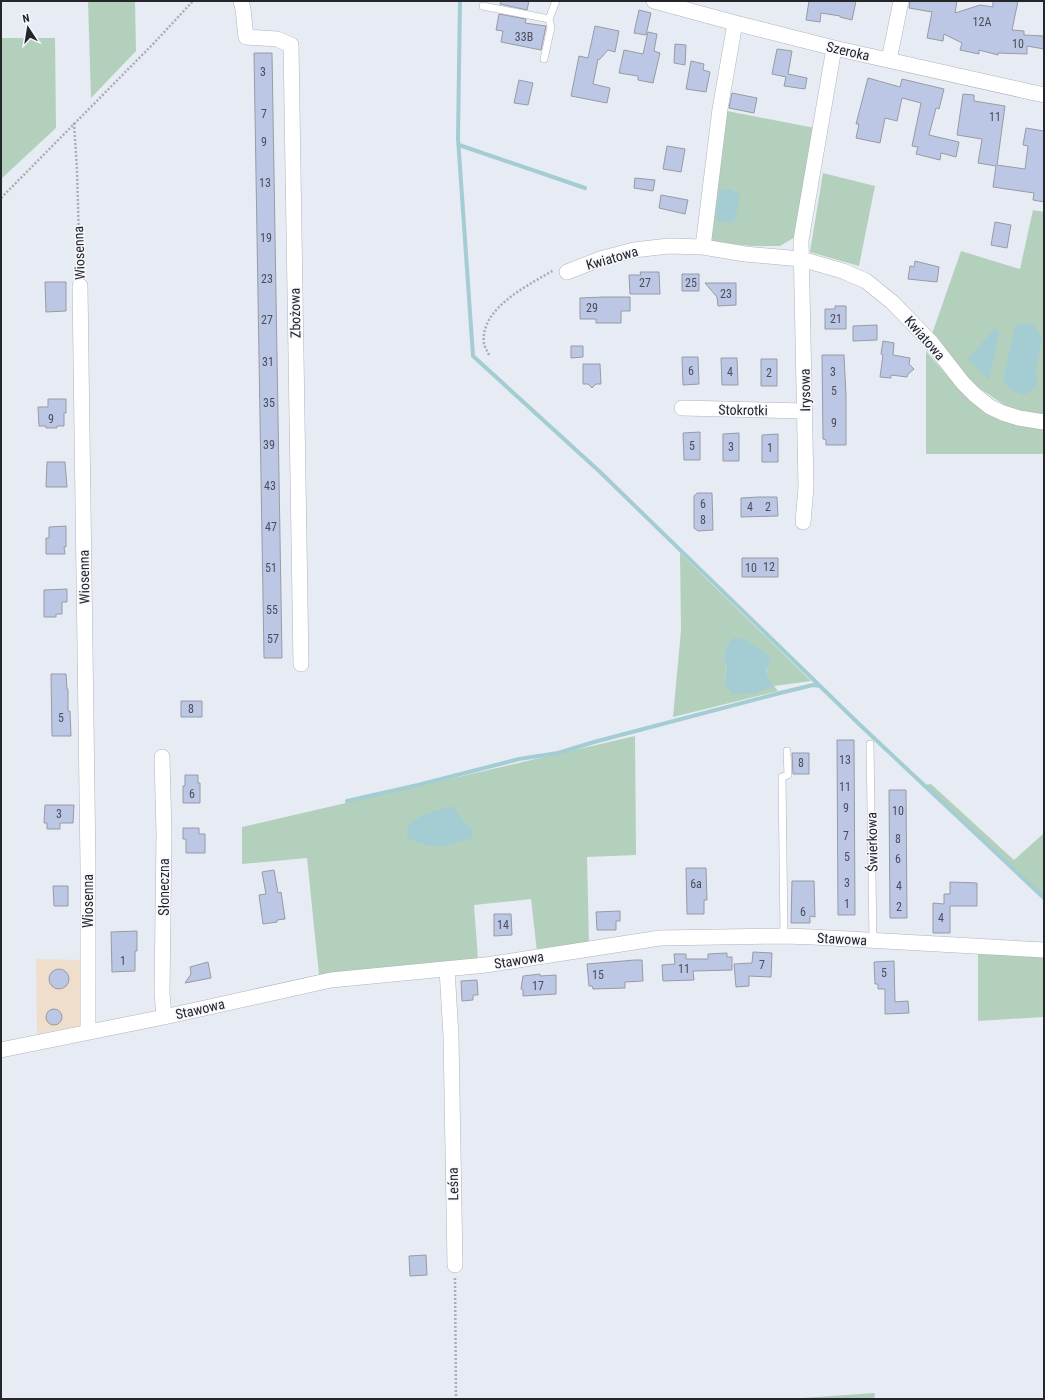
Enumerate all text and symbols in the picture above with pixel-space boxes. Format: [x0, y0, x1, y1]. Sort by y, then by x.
north arrow [8, 8, 48, 48]
text: N [21, 12, 31, 26]
house number: 12A [973, 15, 991, 29]
house number: 33B [515, 30, 533, 44]
house number: 10 [1012, 37, 1024, 51]
street label: Szeroka [825, 38, 871, 64]
house number: 3 [260, 65, 266, 79]
house number: 7 [261, 107, 267, 121]
house number: 11 [989, 110, 1001, 124]
house number: 9 [261, 135, 267, 149]
house number: 13 [259, 176, 271, 190]
street label: Wiosenna [70, 226, 88, 280]
house number: 19 [260, 231, 272, 245]
street label: Kwiatowa [584, 243, 640, 273]
house number: 23 [261, 272, 273, 286]
house number: 27 [639, 276, 651, 290]
house number: 25 [685, 276, 697, 290]
house number: 23 [720, 287, 732, 301]
street label: Zbożowa [287, 288, 303, 338]
house number: 29 [586, 301, 598, 315]
house number: 21 [830, 312, 842, 326]
house number: 27 [261, 313, 273, 327]
street label: Kwiatowa [902, 313, 948, 363]
house number: 31 [262, 355, 274, 369]
house number: 6 [688, 364, 694, 378]
house number: 4 [727, 365, 733, 379]
house number: 3 [830, 365, 836, 379]
house number: 2 [766, 366, 772, 380]
street label: Irysowa [797, 368, 813, 412]
house number: 5 [831, 384, 837, 398]
house number: 35 [263, 396, 275, 410]
street label: Stokrotki [718, 402, 768, 418]
house number: 9 [48, 412, 54, 426]
house number: 9 [831, 416, 837, 430]
house number: 39 [263, 438, 275, 452]
house number: 5 [689, 439, 695, 453]
house number: 3 [728, 440, 734, 454]
house number: 1 [767, 441, 773, 455]
house number: 43 [264, 479, 276, 493]
house number: 6 [700, 497, 706, 511]
house number: 4 [747, 500, 753, 514]
house number: 2 [765, 500, 771, 514]
house number: 8 [700, 513, 706, 527]
house number: 47 [265, 520, 277, 534]
street label: Wiosenna [76, 550, 92, 604]
house number: 12 [763, 560, 775, 574]
house number: 51 [265, 561, 277, 575]
house number: 10 [745, 561, 757, 575]
house number: 55 [266, 603, 278, 617]
house number: 57 [267, 632, 279, 646]
house number: 8 [188, 702, 194, 716]
house number: 5 [58, 711, 64, 725]
house number: 13 [839, 753, 851, 767]
house number: 8 [798, 756, 804, 770]
house number: 11 [839, 780, 851, 794]
house number: 6 [189, 787, 195, 801]
house number: 9 [843, 801, 849, 815]
house number: 10 [892, 804, 904, 818]
house number: 3 [56, 807, 62, 821]
street label: Świerkowa [862, 812, 881, 872]
house number: 7 [843, 829, 849, 843]
house number: 8 [895, 832, 901, 846]
house number: 5 [844, 850, 850, 864]
house number: 6 [895, 852, 901, 866]
street label: Słoneczna [156, 858, 172, 916]
street label: Wiosenna [80, 874, 96, 928]
house number: 3 [844, 876, 850, 890]
house number: 6a [690, 877, 702, 891]
house number: 4 [896, 879, 902, 893]
house number: 1 [844, 897, 850, 911]
house number: 2 [896, 900, 902, 914]
house number: 6 [800, 905, 806, 919]
house number: 4 [938, 911, 944, 925]
house number: 14 [497, 918, 509, 932]
street label: Stawowa [817, 930, 867, 948]
street label: Stawowa [493, 948, 545, 972]
house number: 1 [120, 954, 126, 968]
house number: 7 [759, 958, 765, 972]
house number: 11 [678, 962, 690, 976]
house number: 5 [881, 966, 887, 980]
house number: 15 [592, 968, 604, 982]
house number: 17 [532, 979, 544, 993]
street label: Stawowa [174, 996, 226, 1022]
street label: Leśna [445, 1167, 461, 1201]

